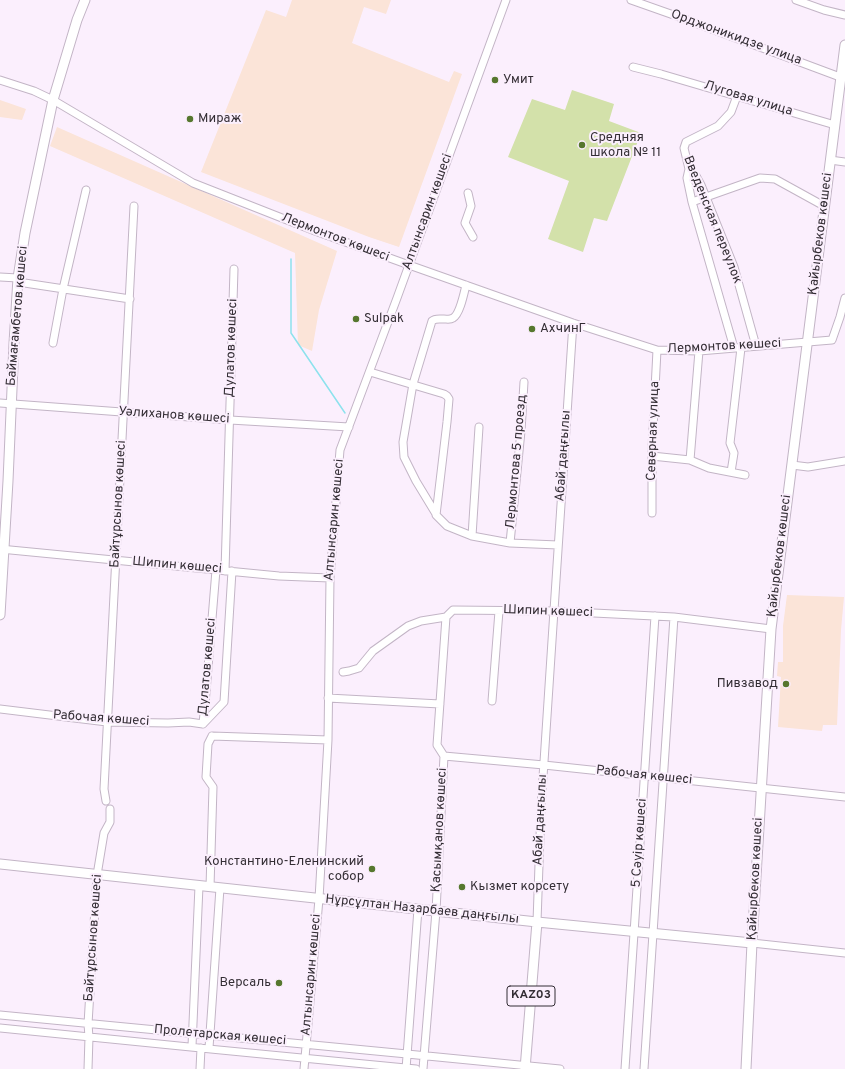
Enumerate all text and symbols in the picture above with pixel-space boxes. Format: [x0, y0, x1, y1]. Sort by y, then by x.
street label: Орджоникидзе улица [669, 7, 803, 69]
place label: Умит [503, 72, 534, 88]
marker: Умит [490, 75, 500, 85]
street label: Луговая улица [702, 78, 794, 120]
place label: Мираж [198, 111, 242, 127]
marker: Мираж [185, 114, 195, 124]
place label: Средняя школа № 11 [590, 130, 661, 161]
marker: Средняя школа № 11 [577, 140, 587, 150]
street label: Алтынсарин көшесі [400, 152, 456, 272]
street label: Введенская переулок [679, 154, 745, 286]
street label: Қайырбеков көшесі [806, 172, 836, 296]
street label: Лермонтов көшесі [279, 210, 391, 266]
street label: Баймағамбетов көшесі [4, 245, 32, 387]
street label: Дулатов көшесі [222, 298, 242, 398]
place label: Sulpak [364, 311, 404, 327]
marker: Sulpak [351, 314, 361, 324]
place label: АхчинГ [540, 321, 586, 337]
marker: АхчинГ [527, 324, 537, 334]
street label: Лермонтов көшесі [666, 336, 782, 358]
street label: Северная улица [644, 381, 664, 481]
street label: Лермонтова 5 проезд [503, 394, 531, 530]
street label: Уәлиханов көшесі [118, 404, 230, 428]
street label: Абай даңғылы [553, 410, 575, 502]
street label: Байтұрсынов көшесі [108, 440, 130, 568]
street label: Алтынсарин көшесі [322, 458, 348, 582]
street label: Қайырбеков көшесі [765, 494, 795, 618]
street label: Шипин көшесі [132, 554, 222, 578]
street label: Шипин көшесі [503, 603, 593, 621]
street label: Дулатов көшесі [196, 617, 220, 717]
place label: Пивзавод [717, 676, 778, 692]
marker: Пивзавод [781, 679, 791, 689]
street label: Рабочая көшесі [52, 708, 150, 730]
street label: Рабочая көшесі [595, 763, 693, 789]
street label: Қасымқанов көшесі [429, 767, 451, 893]
street label: Абай даңғылы [531, 774, 551, 866]
street label: 5 Сәуір көшесі [629, 798, 651, 888]
street label: Қайырбеков көшесі [745, 817, 767, 941]
place label: Константино-Еленинский собор [204, 854, 364, 885]
marker: Константино-Еленинский собор [367, 864, 377, 874]
street label: Байтұрсынов көшесі [82, 874, 106, 1002]
place label: Кызмет корсету [470, 879, 569, 895]
marker: Кызмет корсету [457, 882, 467, 892]
street label: Нұрсұлтан Назарбаев даңғылы [324, 892, 520, 928]
street label: Алтынсарин көшесі [299, 913, 325, 1037]
place label: Версаль [219, 975, 271, 991]
marker: Версаль [274, 978, 284, 988]
road number: KАZ03 [507, 986, 555, 1006]
street label: Пролетарская көшесі [153, 1022, 287, 1050]

